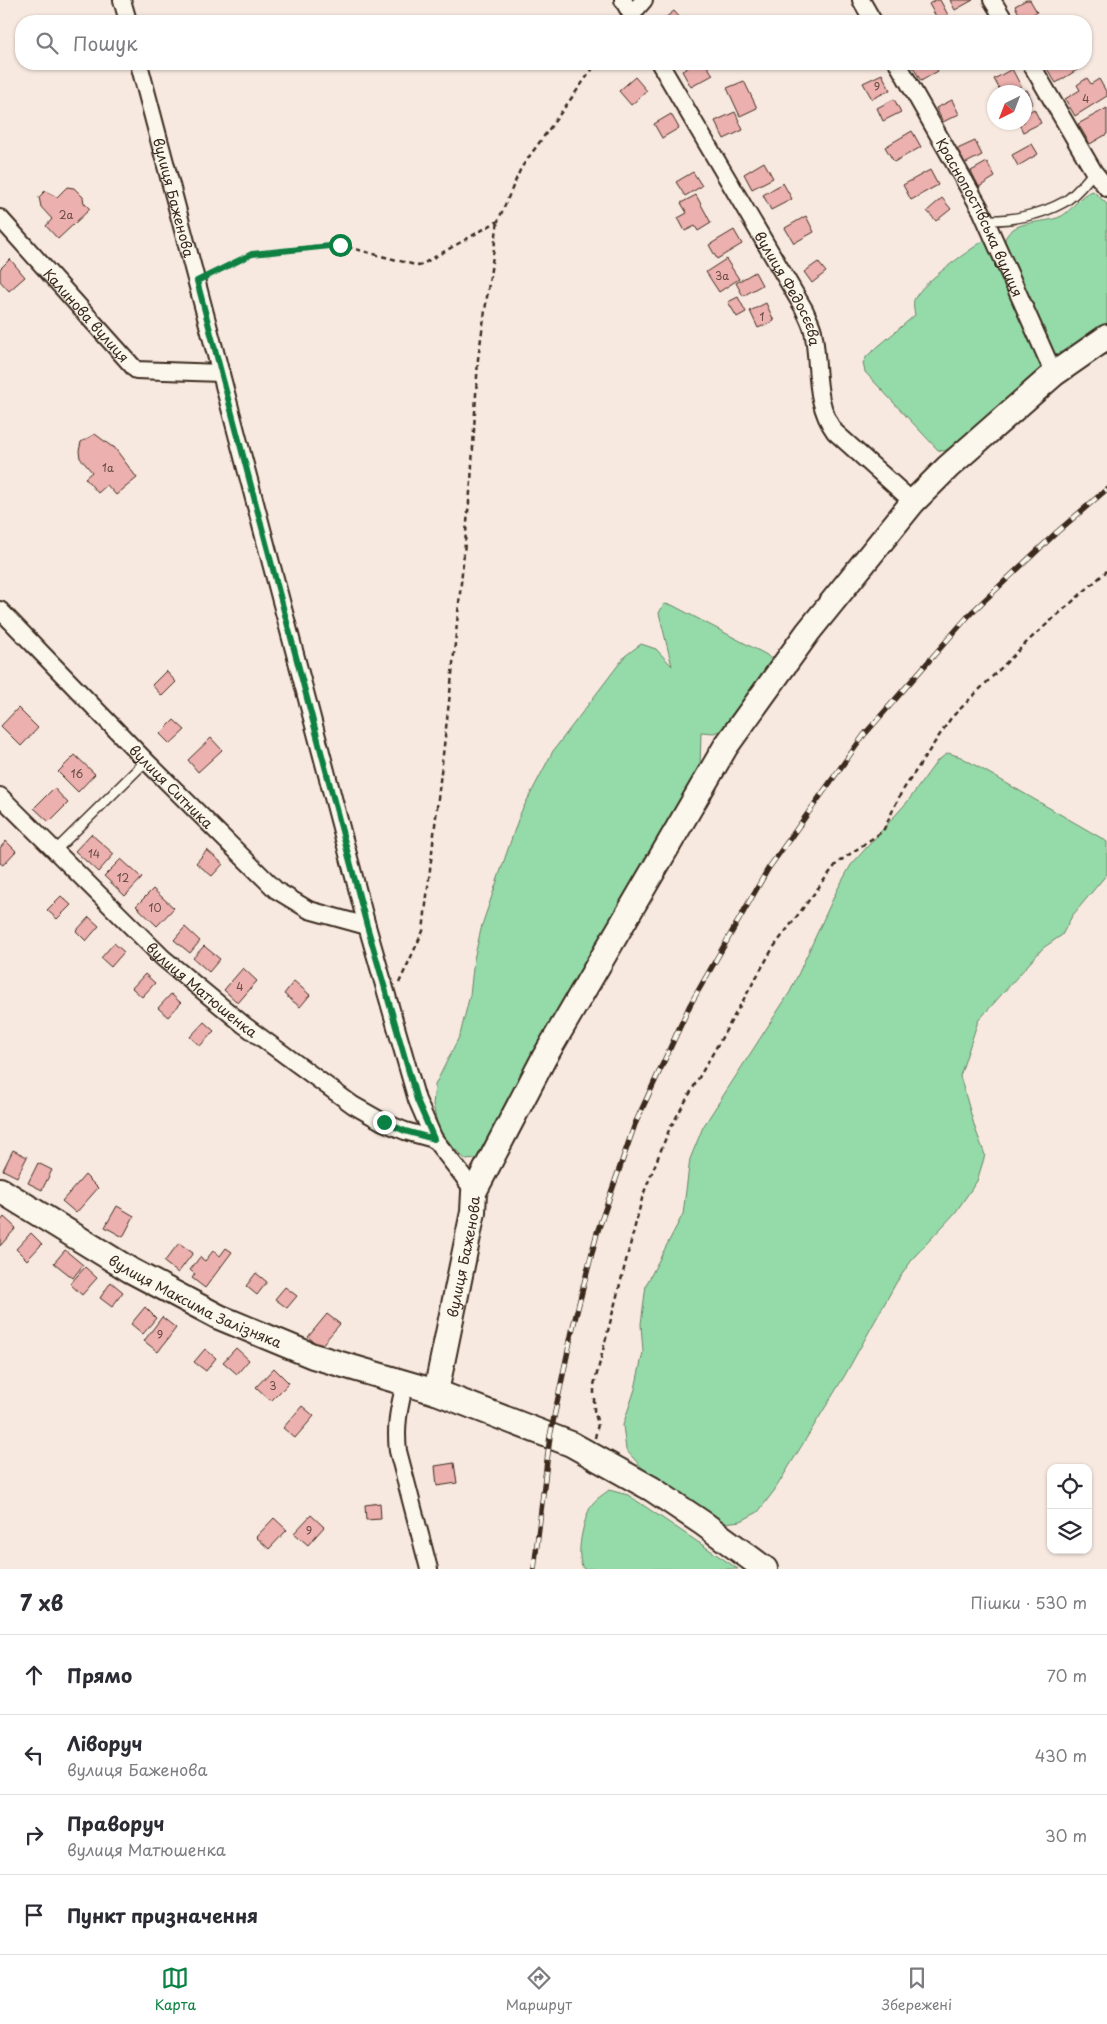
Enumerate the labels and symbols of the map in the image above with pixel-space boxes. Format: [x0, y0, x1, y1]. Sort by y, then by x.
house number: 9 [874, 78, 880, 95]
north arrow [987, 85, 1032, 130]
house number: 4 [1082, 90, 1090, 107]
street label: Краснопостівська вулиця [932, 134, 1029, 300]
street label: вулиця Баженова [148, 135, 200, 260]
house number: 2а [59, 206, 73, 223]
street label: вулиця Федосєєва [750, 227, 826, 347]
route start [329, 234, 352, 257]
street label: Калинова вулиця [39, 263, 135, 367]
house number: 3а [715, 267, 729, 284]
house number: 1 [760, 308, 765, 325]
house number: 1а [102, 459, 114, 476]
street label: вулиця Ситника [125, 740, 219, 833]
house number: 16 [71, 765, 84, 782]
house number: 14 [88, 845, 100, 862]
house number: 12 [117, 869, 130, 886]
house number: 10 [149, 899, 161, 916]
street label: вулиця Матюшенка [142, 937, 262, 1042]
house number: 4 [236, 978, 244, 995]
route end [373, 1111, 396, 1134]
street label: вулиця Баженова [441, 1195, 484, 1319]
street label: вулиця Максима Залізняка [105, 1249, 285, 1353]
house number: 9 [157, 1326, 163, 1343]
house number: 3 [269, 1377, 277, 1394]
house number: 9 [306, 1522, 312, 1539]

